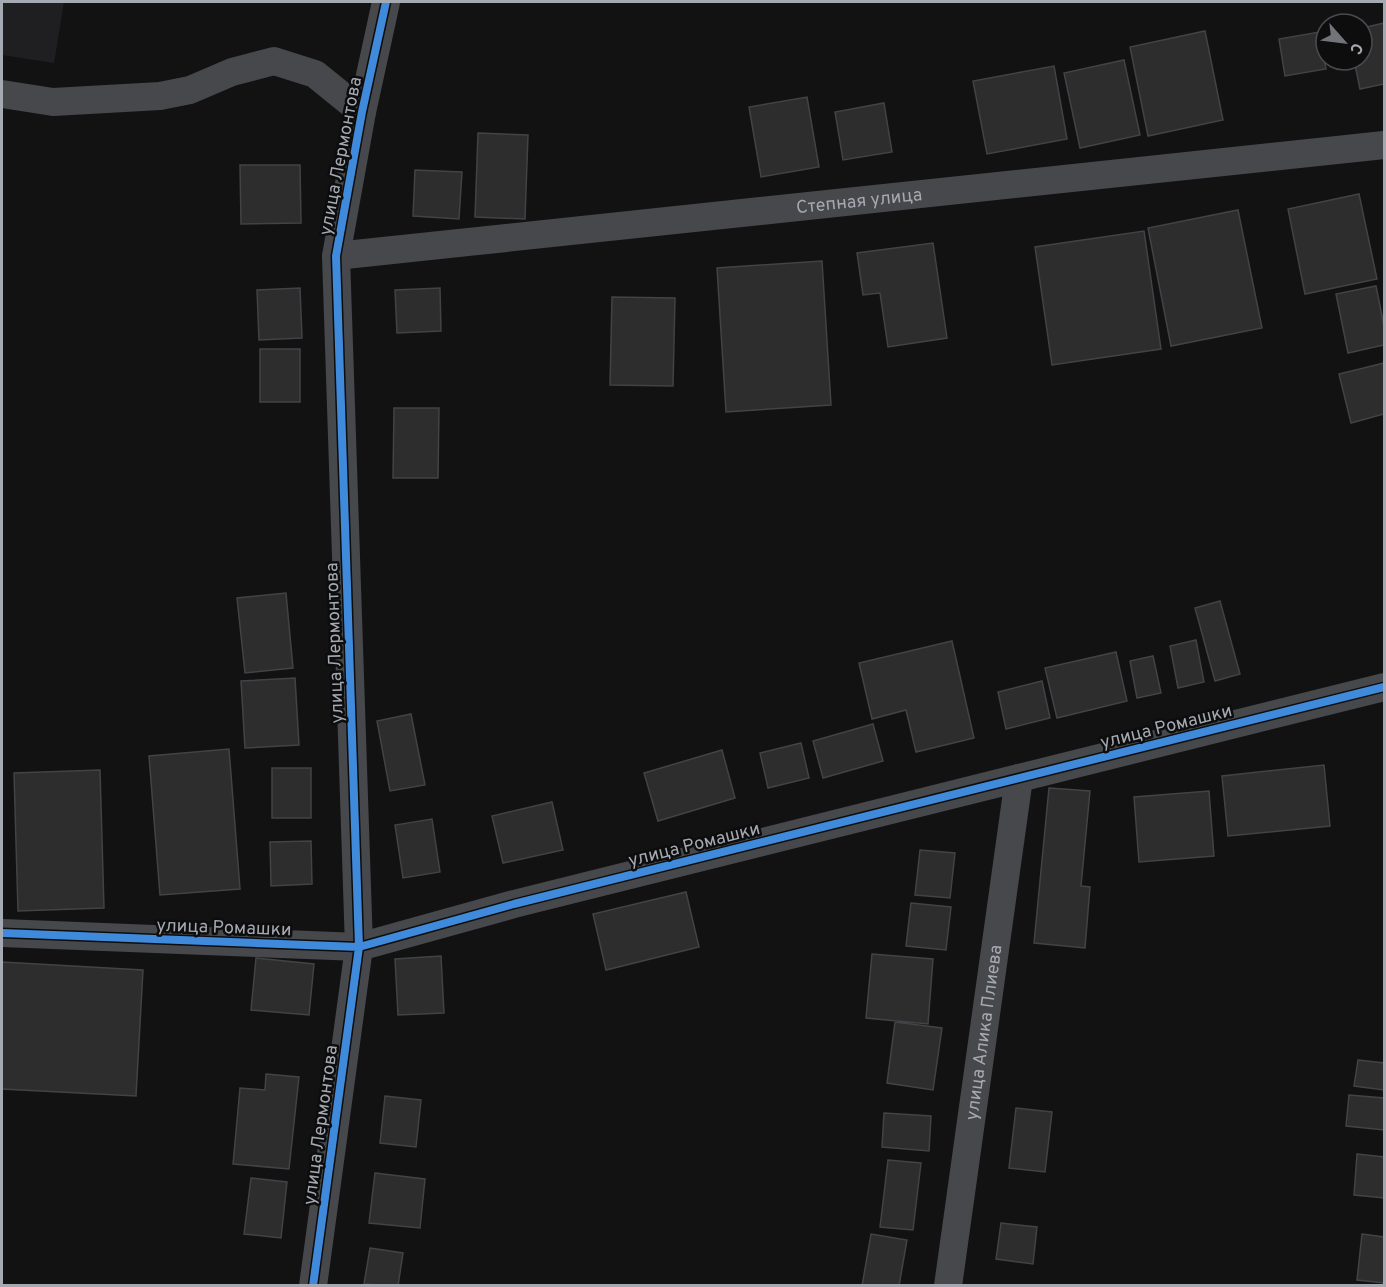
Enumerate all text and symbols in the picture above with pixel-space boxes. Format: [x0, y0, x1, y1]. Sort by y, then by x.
north arrow [1314, 12, 1374, 72]
text: С [1344, 39, 1367, 57]
street label: улица Лермонтова [315, 75, 368, 238]
street label: Степная улица [795, 184, 923, 220]
street label: улица Лермонтова [321, 562, 350, 724]
street label: улица Ромашки [1098, 700, 1235, 755]
street label: улица Ромашки [626, 818, 763, 873]
street label: улица Ромашки [156, 915, 292, 942]
street label: улица Алика Плиева [961, 943, 1009, 1122]
street label: улица Лермонтова [299, 1044, 344, 1207]

